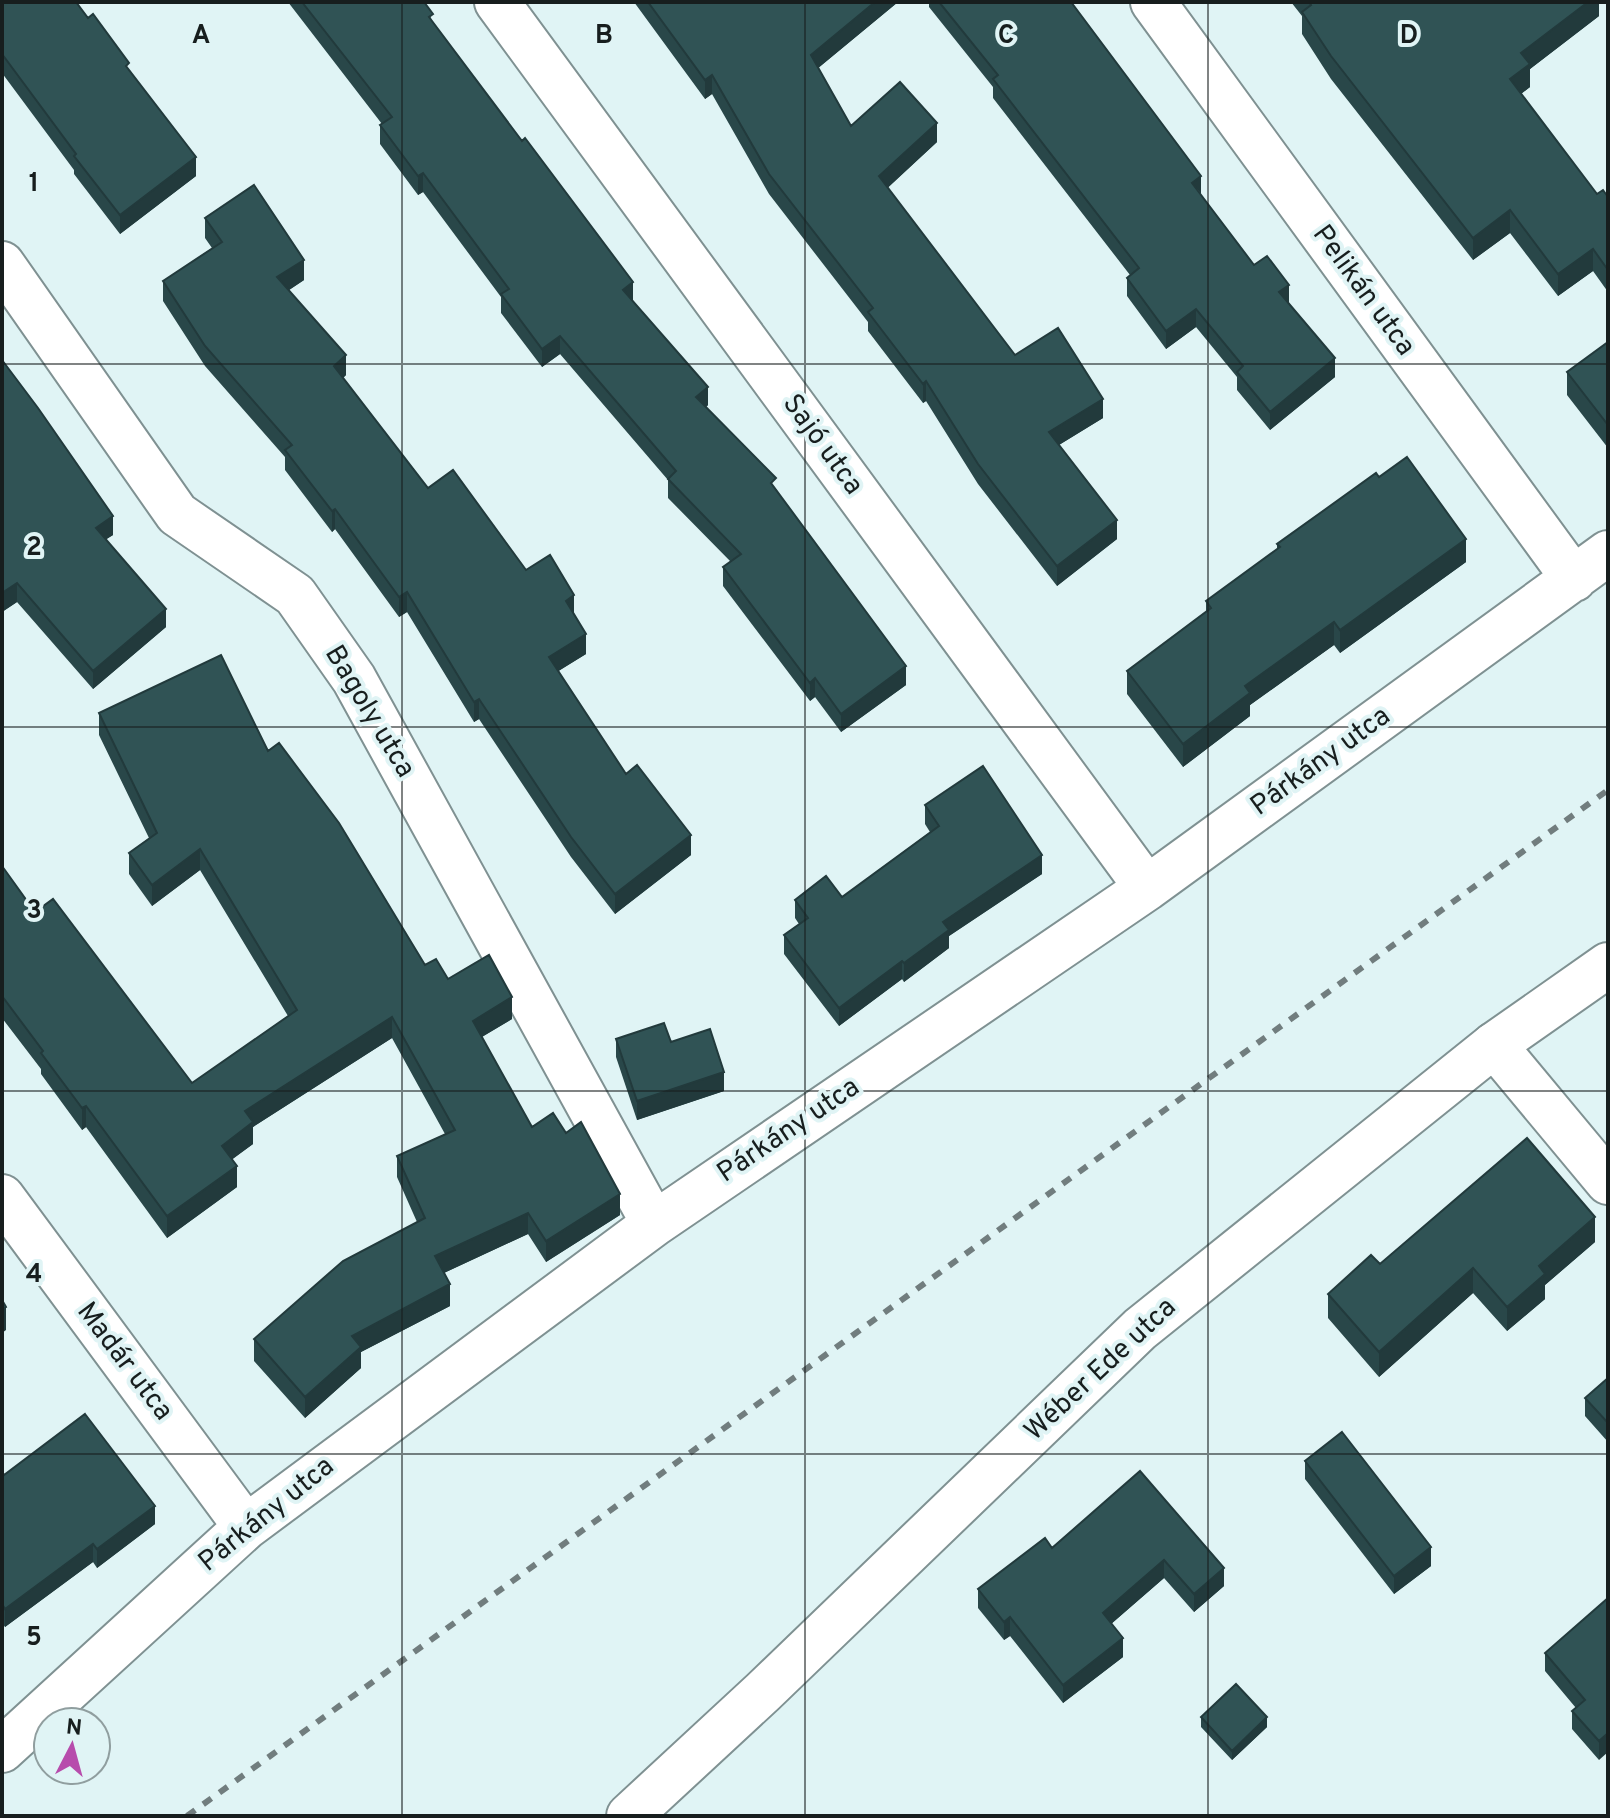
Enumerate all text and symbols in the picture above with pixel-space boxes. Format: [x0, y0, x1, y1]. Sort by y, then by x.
text: A [192, 20, 210, 53]
text: B [595, 20, 613, 53]
text: C [998, 20, 1014, 53]
text: D [1400, 20, 1418, 53]
text: 1 [29, 168, 39, 201]
street label: Pelikán utca [1303, 218, 1423, 364]
street label: Sajó utca [773, 387, 871, 503]
text: 2 [26, 532, 42, 565]
street label: Bagoly utca [315, 639, 423, 785]
street label: Párkány utca [1244, 699, 1398, 825]
text: 3 [26, 895, 42, 928]
street label: Párkány utca [711, 1070, 867, 1192]
text: 4 [26, 1259, 42, 1292]
street label: Wéber Ede utca [1018, 1290, 1184, 1450]
street label: Madár utca [68, 1296, 180, 1428]
street label: Párkány utca [192, 1449, 342, 1581]
text: 5 [26, 1622, 42, 1655]
north arrow [32, 1706, 112, 1786]
text: N [65, 1714, 83, 1743]

